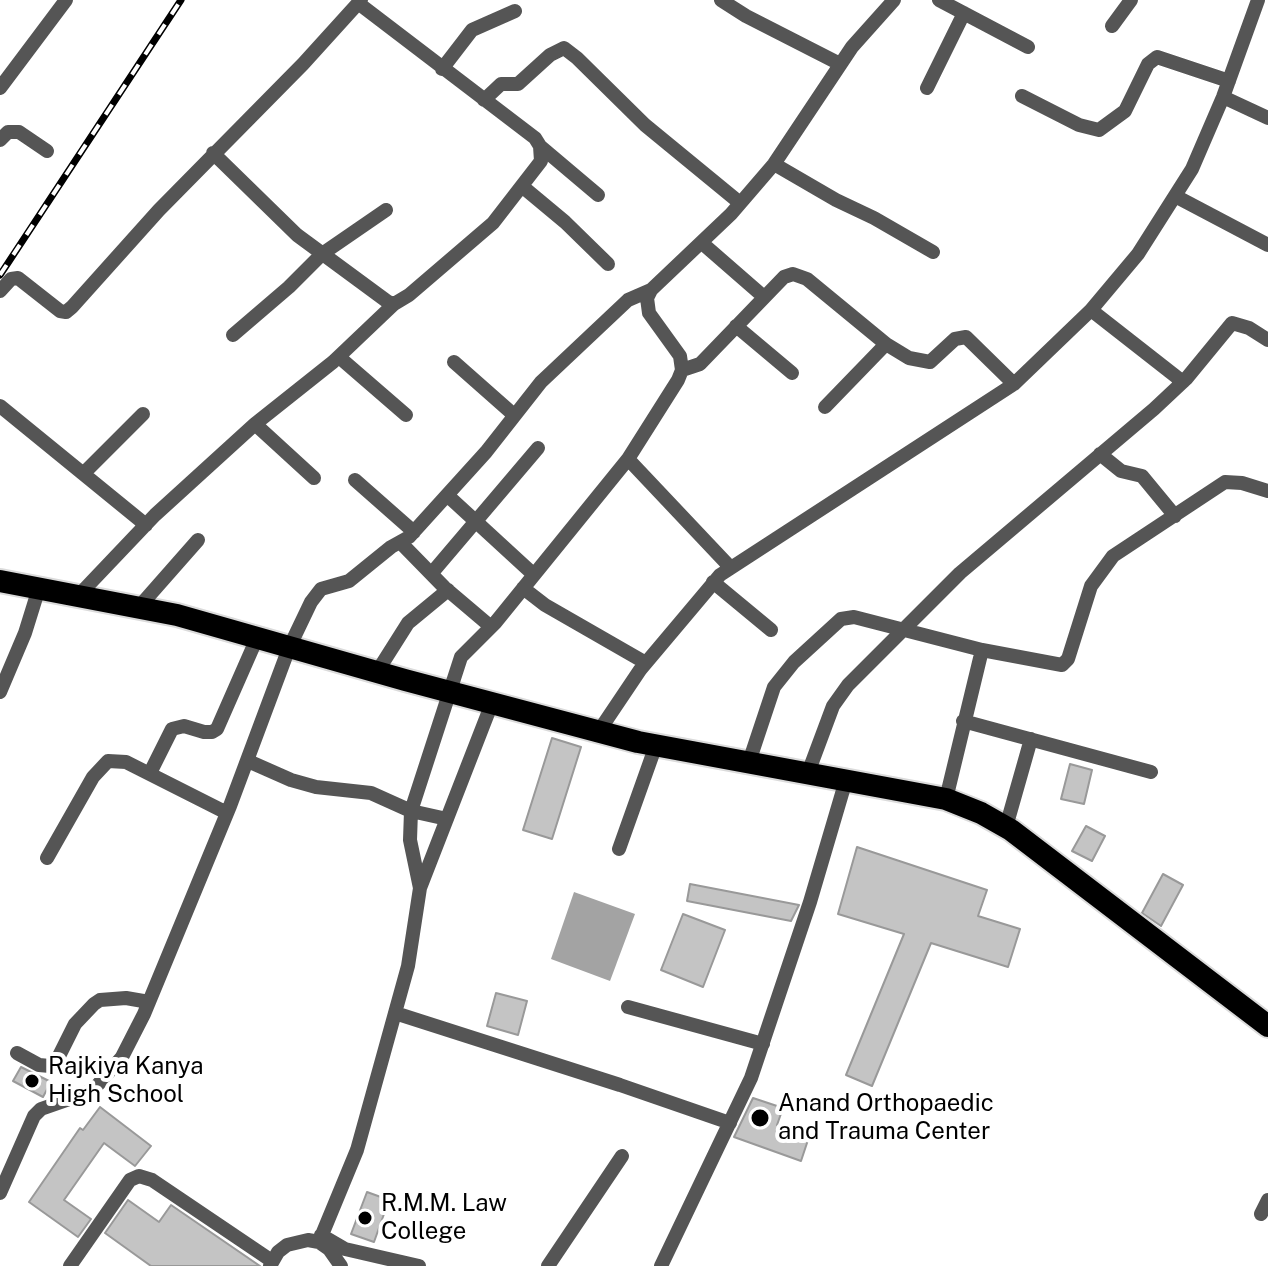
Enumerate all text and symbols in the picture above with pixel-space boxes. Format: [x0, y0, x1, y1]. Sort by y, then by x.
place label: Rajkiya Kanya High School [48, 1053, 204, 1109]
marker: Rajkiya Kanya High School [23, 1072, 41, 1090]
place label: Anand Orthopaedic and Trauma Center [778, 1090, 994, 1146]
marker: Anand Orthopaedic and Trauma Center [749, 1107, 771, 1129]
place label: R.M.M. Law College [381, 1190, 507, 1246]
marker: R.M.M. Law College [356, 1209, 374, 1227]

